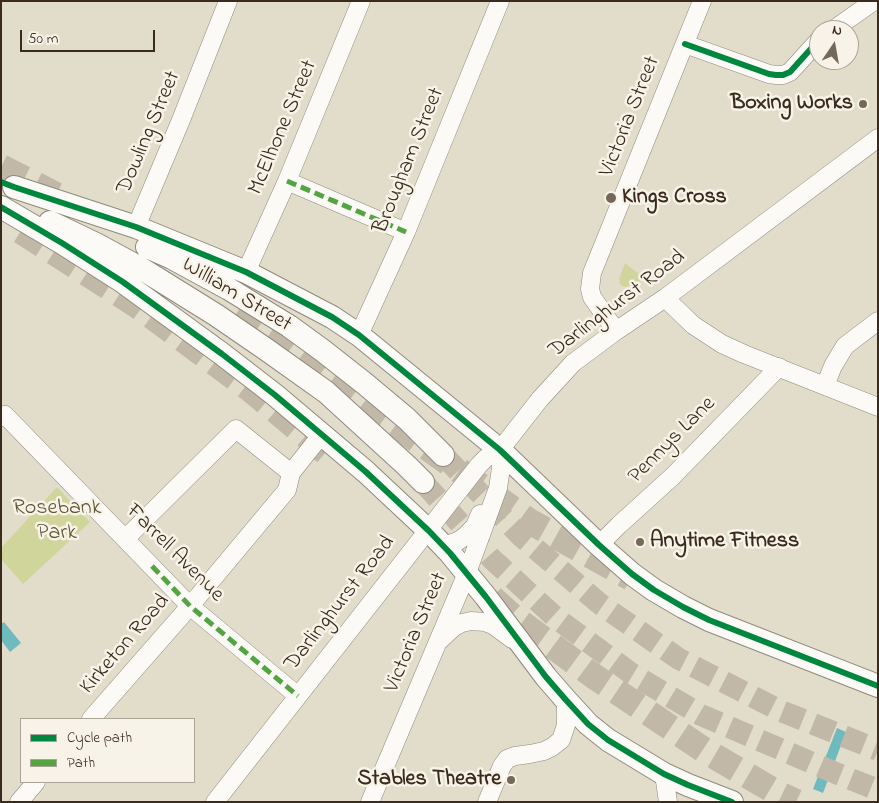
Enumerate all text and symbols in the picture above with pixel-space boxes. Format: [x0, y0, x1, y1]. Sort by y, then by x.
scale bar [22, 20, 158, 52]
north arrow [809, 20, 859, 70]
text: N [830, 20, 844, 42]
text: 50 m [28, 28, 58, 50]
street label: Victoria Street [595, 53, 667, 181]
street label: McElhone Street [244, 57, 324, 199]
street label: Dowling Street [112, 68, 188, 198]
street label: Brougham Street [369, 84, 451, 238]
place label: Boxing Works [731, 91, 853, 117]
marker: Boxing Works [857, 98, 869, 110]
place label: Kings Cross [622, 185, 727, 211]
marker: Kings Cross [604, 191, 618, 205]
street label: Darlinghurst Road [545, 245, 691, 365]
street label: William Street [176, 253, 296, 339]
street label: Pennys Lane [624, 392, 722, 490]
park label: Rosebank Park [13, 496, 101, 548]
street label: Farrell Avenue [119, 499, 229, 609]
place label: Anytime Fitness [650, 529, 799, 555]
street label: Darlinghurst Road [280, 531, 402, 677]
marker: Anytime Fitness [634, 536, 646, 548]
street label: Victoria Street [380, 569, 454, 697]
street label: Kirketon Road [75, 590, 177, 700]
legend [20, 718, 195, 783]
text: Cycle path [67, 727, 132, 749]
text: Path [67, 752, 95, 774]
place label: Stables Theatre [358, 767, 501, 793]
marker: Stables Theatre [505, 774, 517, 786]

